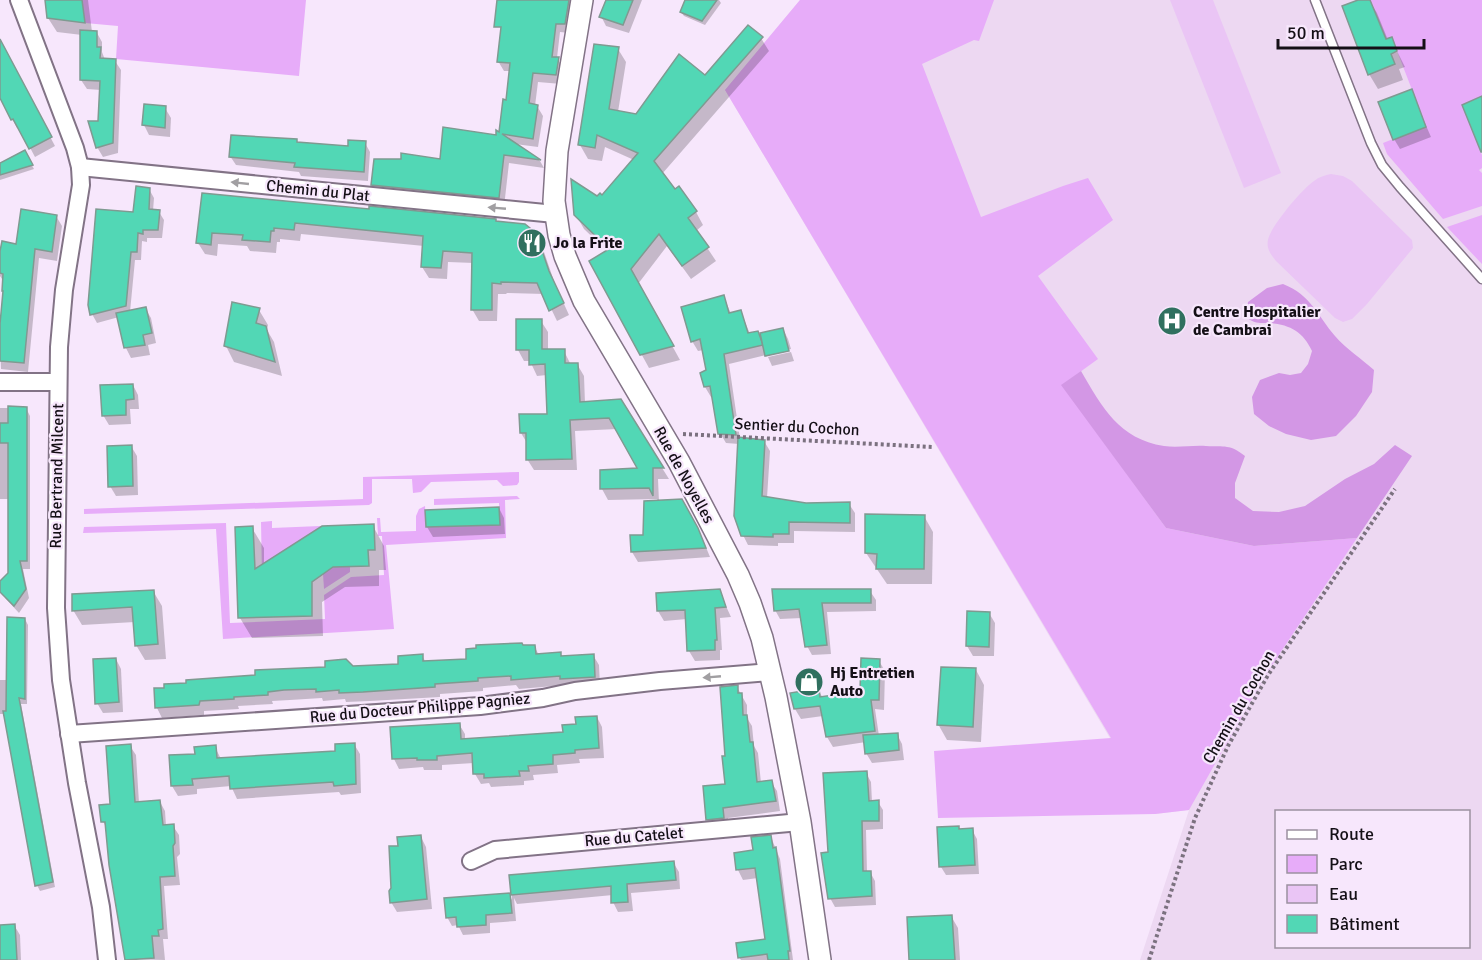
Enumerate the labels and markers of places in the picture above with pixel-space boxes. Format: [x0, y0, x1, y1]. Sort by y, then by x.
restaurant icon: Jo la Frite [516, 227, 548, 259]
place label: Jo la Frite [553, 233, 623, 253]
place label: Centre Hospitalier de Cambrai [1193, 302, 1321, 340]
hospital icon: Centre Hospitalier de Cambrai [1156, 305, 1188, 337]
place label: Hj Entretien Auto [830, 663, 915, 701]
shop icon: Hj Entretien Auto [793, 666, 825, 698]

